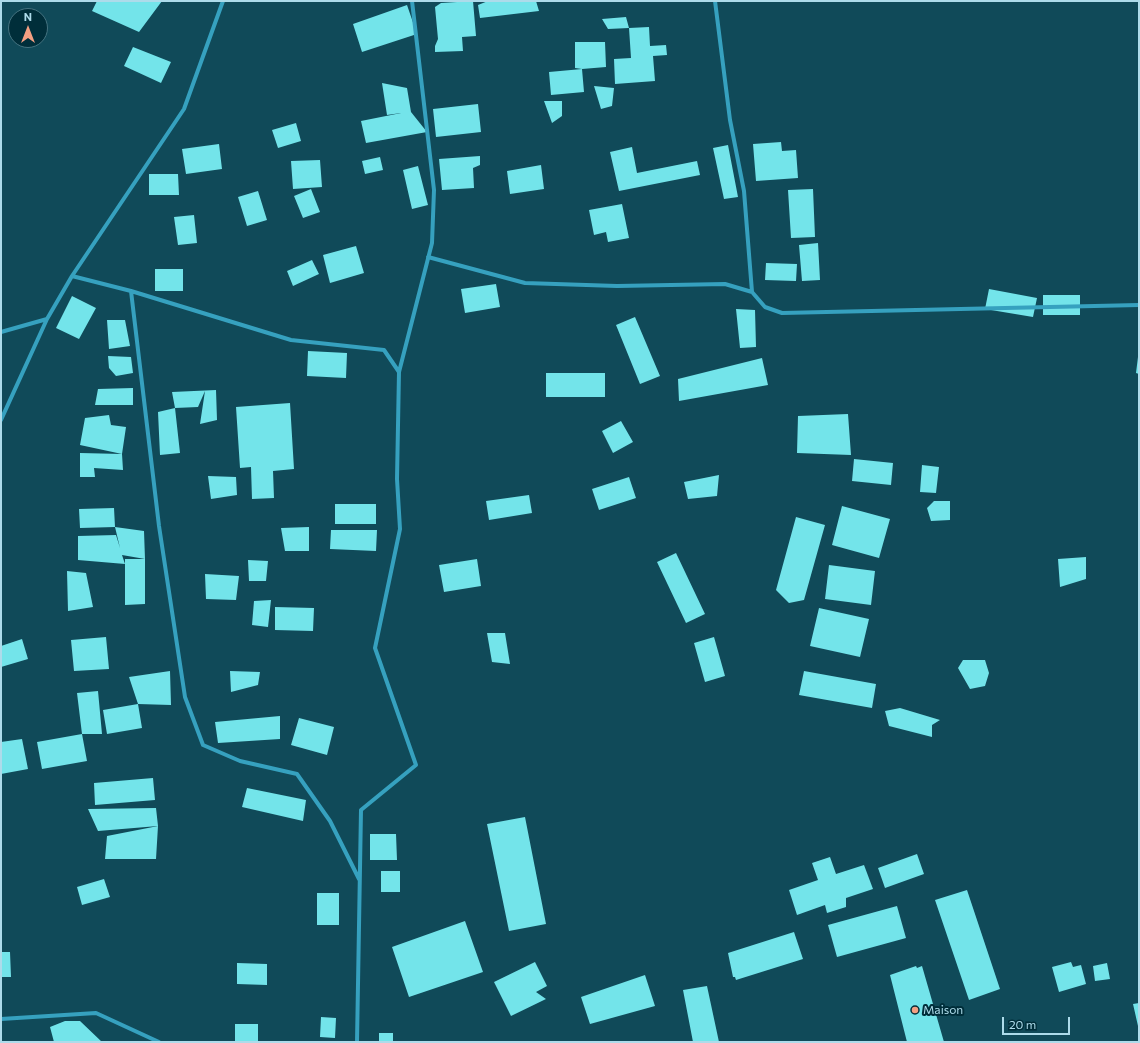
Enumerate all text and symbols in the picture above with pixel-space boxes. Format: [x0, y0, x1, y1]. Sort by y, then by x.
north arrow [8, 8, 48, 48]
text: N [24, 10, 32, 23]
place label: Maison [923, 1003, 963, 1017]
marker: Maison [910, 1005, 920, 1015]
scale bar [1004, 1009, 1072, 1035]
text: 20 m [1009, 1017, 1036, 1031]

